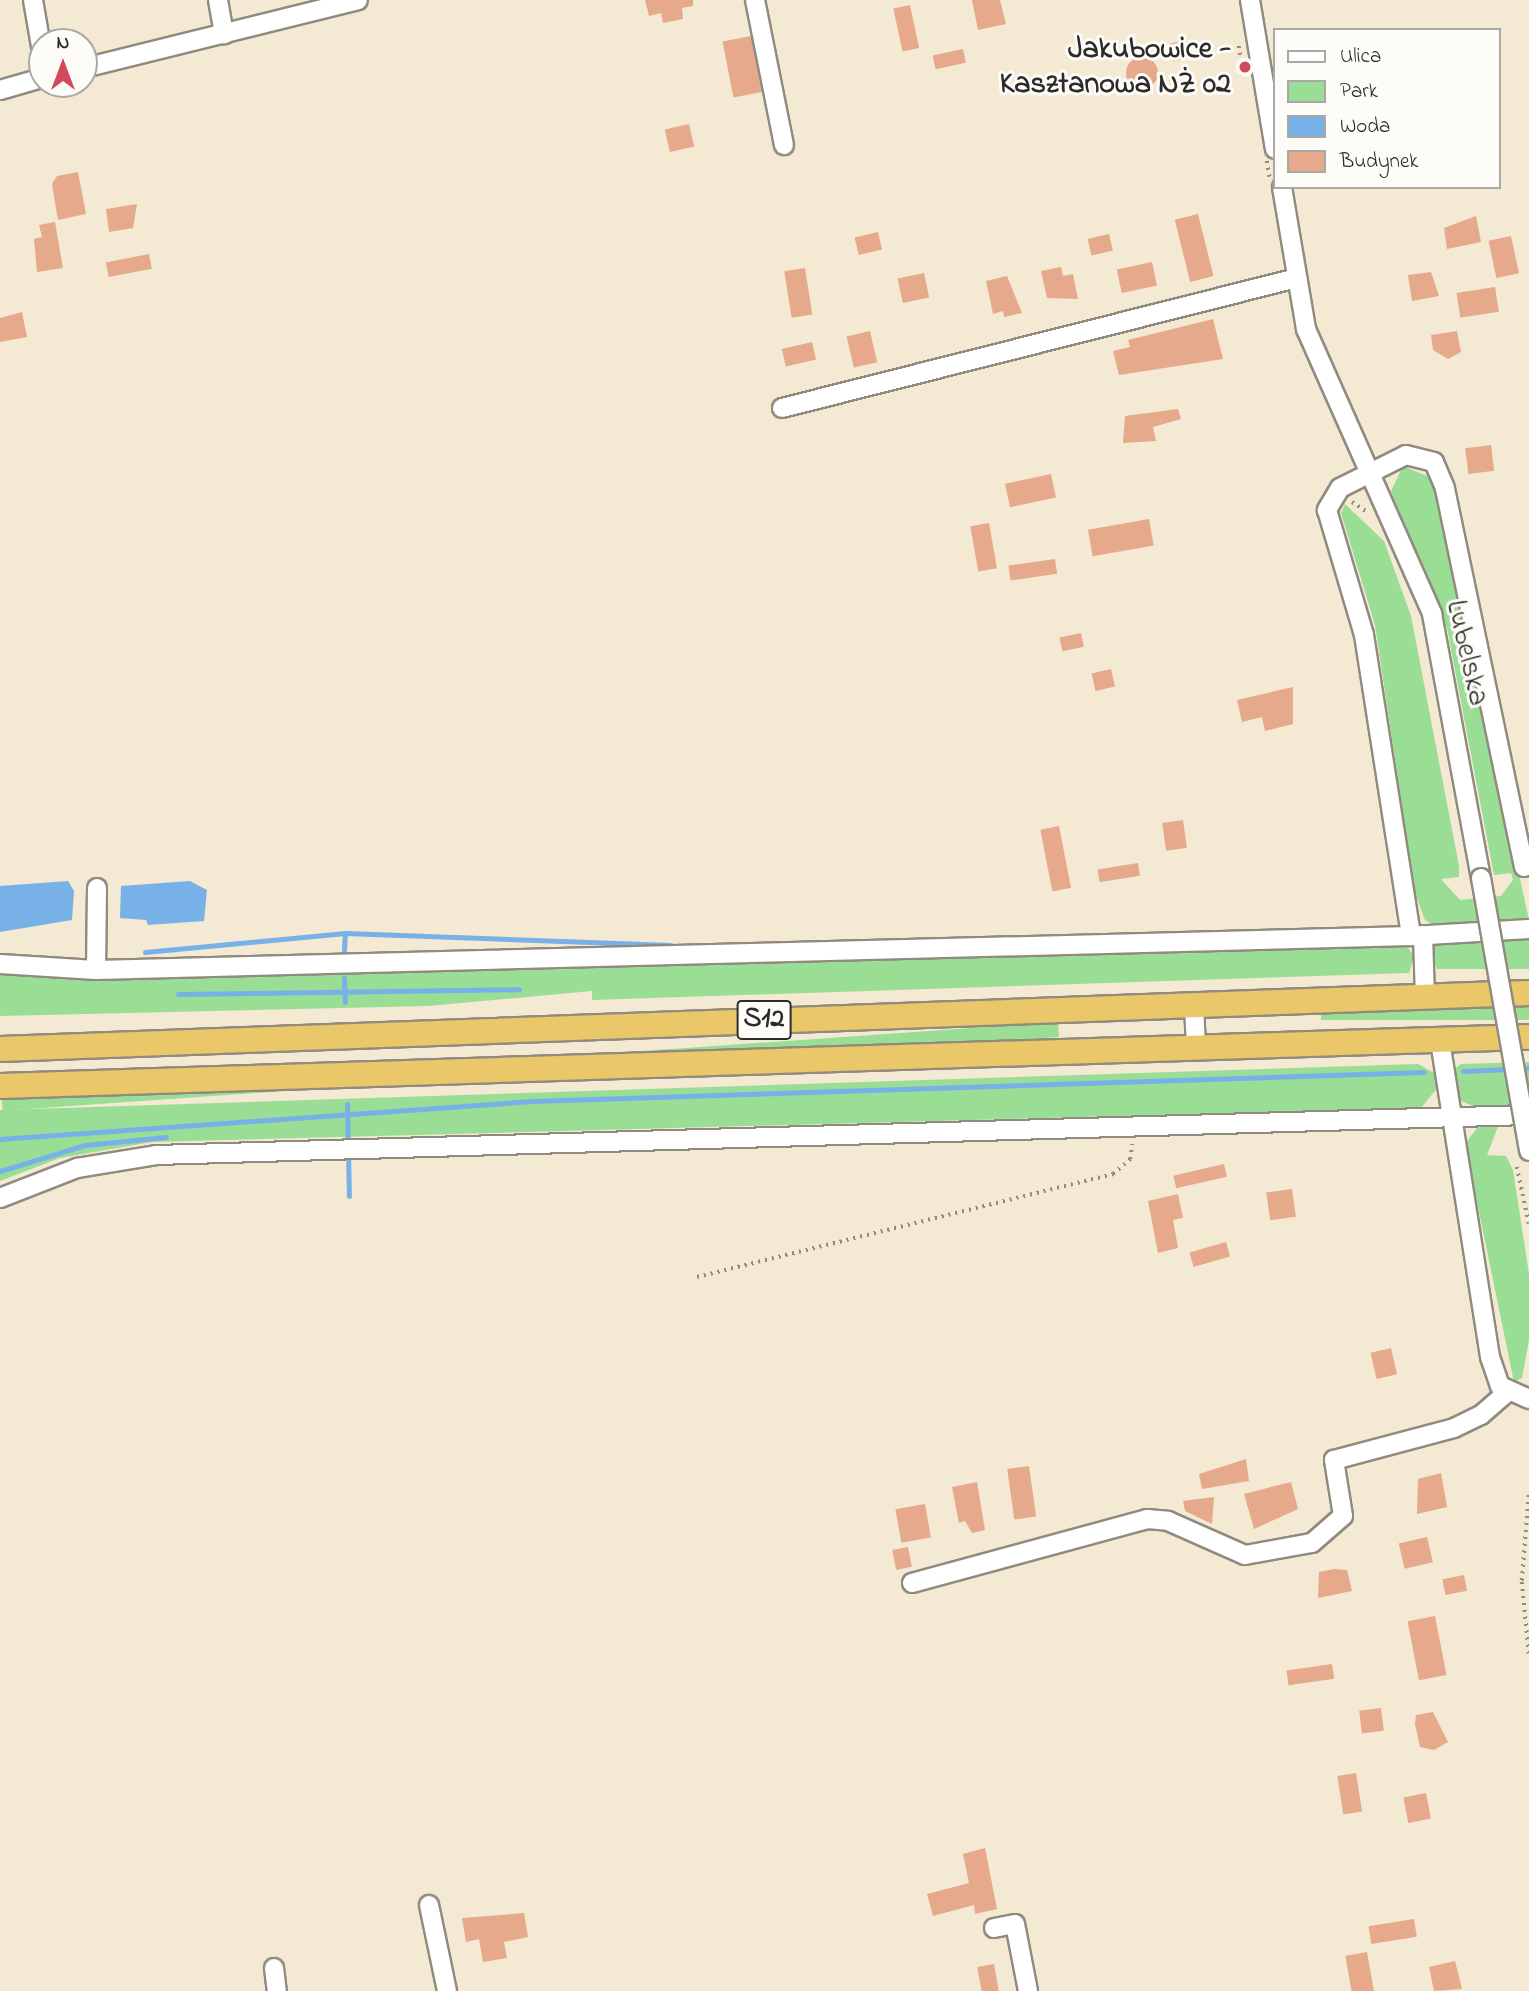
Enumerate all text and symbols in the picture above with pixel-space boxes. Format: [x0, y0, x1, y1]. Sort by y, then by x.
north arrow [28, 28, 98, 98]
legend [1274, 28, 1501, 189]
text: N [57, 30, 69, 57]
place label: Jakubowice - Kasztanowa NŻ 02 [1000, 32, 1231, 102]
text: Ulica [1340, 42, 1381, 72]
marker: Jakubowice - Kasztanowa NŻ 02 [1237, 59, 1253, 75]
text: Park [1340, 77, 1378, 107]
text: Woda [1340, 112, 1390, 142]
text: Budynek [1340, 147, 1419, 177]
street label: Lubelska [1436, 597, 1496, 709]
road number: S12 [736, 996, 792, 1044]

